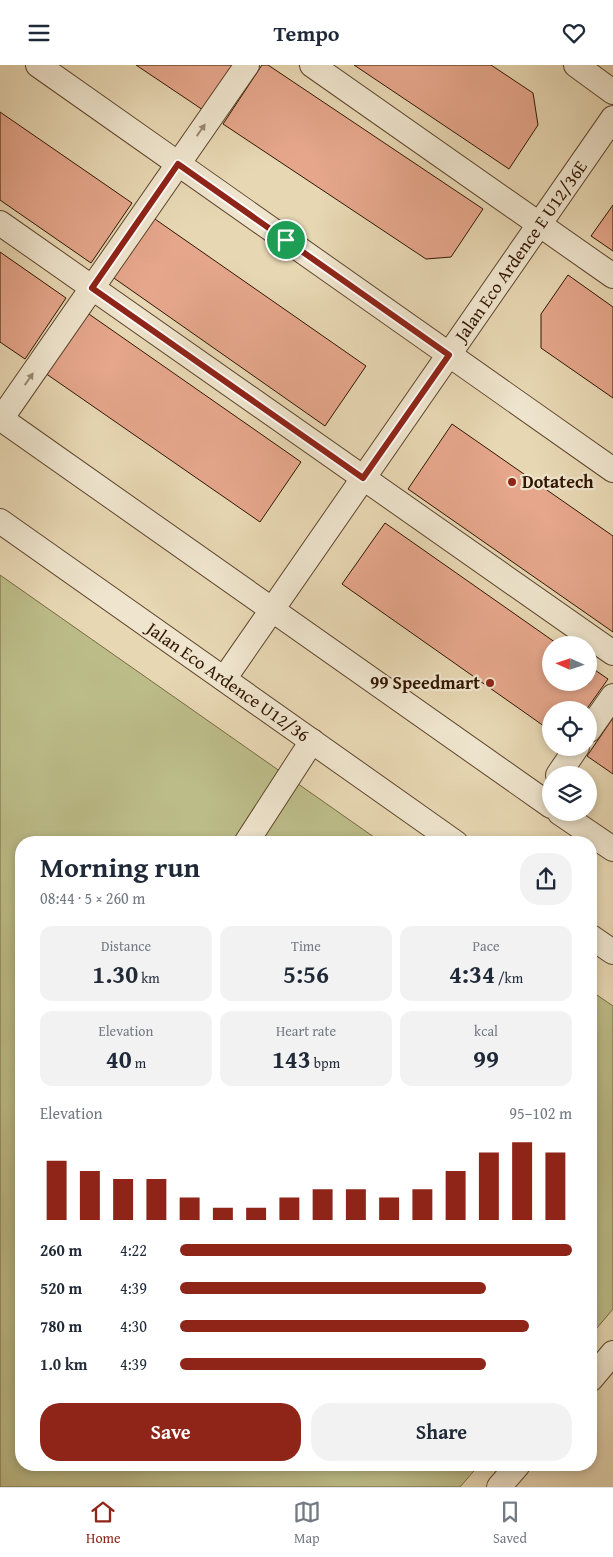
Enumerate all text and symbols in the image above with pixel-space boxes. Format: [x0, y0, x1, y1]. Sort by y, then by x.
text: Tempo [274, 17, 340, 49]
icon: menu [25, 19, 53, 47]
icon: heart [560, 19, 588, 47]
one-way arrow [196, 123, 206, 137]
street label: Jalan Eco Ardence E U12/36E [446, 155, 594, 349]
pin [265, 219, 307, 261]
icon: arrive [272, 226, 300, 254]
one-way arrow [24, 372, 34, 386]
place label: Dotatech [522, 468, 594, 495]
marker: Dotatech [506, 476, 518, 488]
street label: Jalan Eco Ardence U12/36 [140, 614, 315, 748]
north arrow [542, 636, 598, 691]
map controls [542, 636, 597, 821]
place label: 99 Speedmart [370, 669, 480, 696]
marker: 99 Speedmart [484, 677, 496, 689]
button: locate [542, 701, 597, 756]
button: layers [542, 766, 597, 821]
text: Morning run [40, 846, 200, 887]
button: share [520, 853, 572, 905]
text: 08:44 · 5 × 260 m [40, 886, 145, 910]
text: Distance [101, 936, 151, 956]
text: Time [291, 936, 321, 956]
text: Pace [473, 936, 499, 956]
text: 1.30 [92, 956, 138, 992]
text: 5:56 [283, 956, 329, 992]
text: 4:34 [449, 956, 495, 992]
text: km [138, 968, 160, 988]
text: /km [495, 968, 523, 988]
text: Elevation [99, 1021, 153, 1041]
text: Heart rate [276, 1021, 336, 1041]
text: kcal [474, 1021, 498, 1041]
text: 40 [106, 1041, 132, 1077]
text: 143 [272, 1041, 311, 1077]
text: 99 [473, 1041, 499, 1077]
text: m [132, 1053, 146, 1073]
text: bpm [311, 1053, 340, 1073]
text: Elevation [40, 1101, 103, 1125]
text: 95–102 m [509, 1101, 572, 1125]
text: 260 m [40, 1238, 82, 1262]
text: 4:22 [120, 1238, 147, 1262]
text: 520 m [40, 1276, 82, 1300]
text: 4:39 [120, 1276, 147, 1300]
text: 780 m [40, 1314, 82, 1338]
text: 4:30 [120, 1314, 147, 1338]
text: 1.0 km [40, 1352, 87, 1376]
text: 4:39 [120, 1352, 147, 1376]
button: Save [40, 1403, 301, 1461]
button: Share [311, 1403, 572, 1461]
tab: Home [86, 1498, 121, 1548]
tab: Map [293, 1498, 321, 1548]
tab: Saved [493, 1498, 527, 1548]

